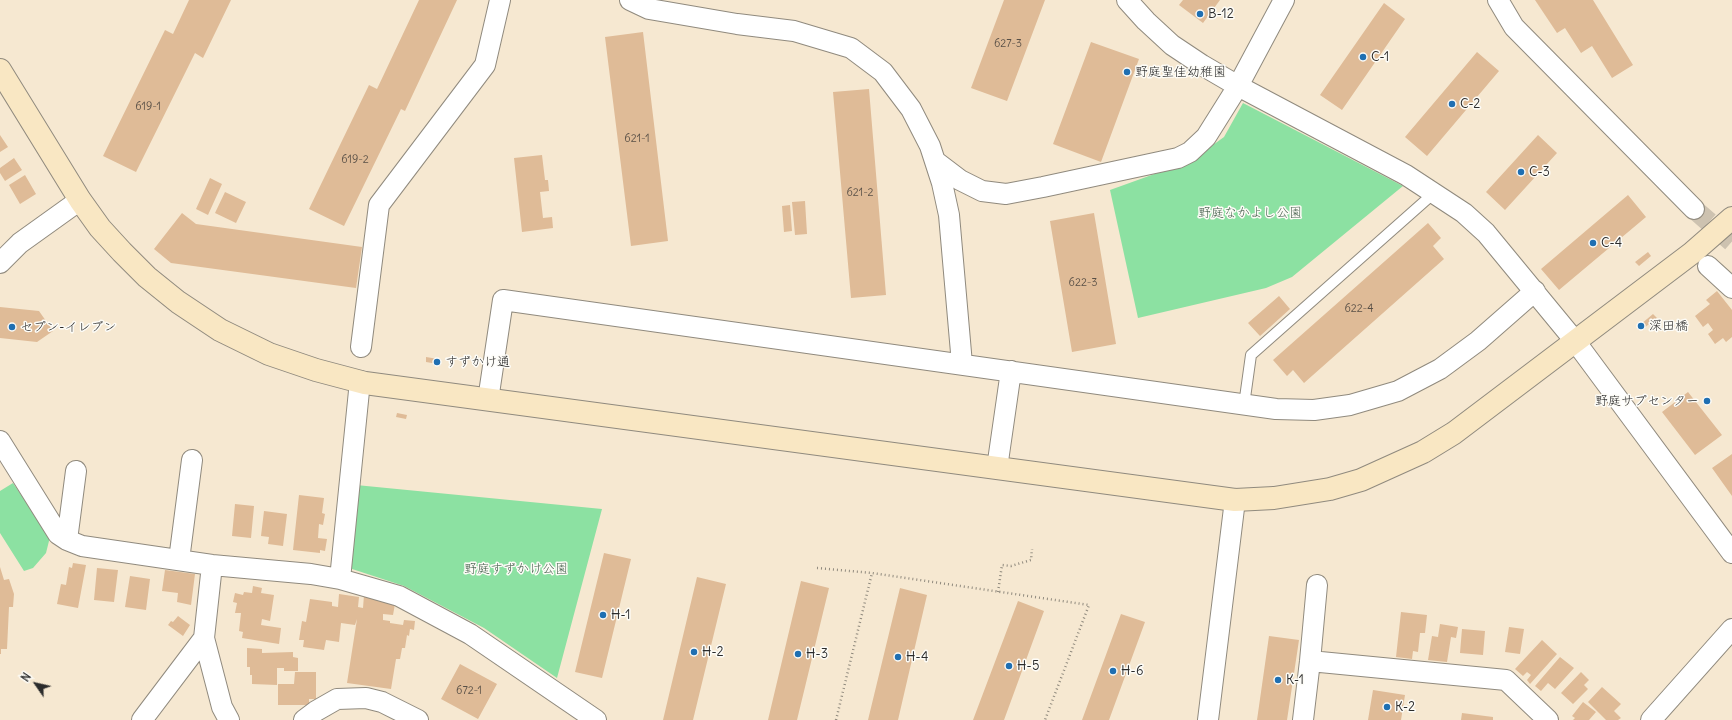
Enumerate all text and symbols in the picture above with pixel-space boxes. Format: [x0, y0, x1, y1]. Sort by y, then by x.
place label: B-12 [1208, 6, 1234, 22]
marker: B-12 [1195, 9, 1205, 19]
house number: 627-3 [994, 37, 1022, 51]
place label: C-1 [1371, 49, 1389, 65]
marker: C-1 [1358, 52, 1368, 62]
place label: 野庭聖佳幼稚園 [1135, 64, 1226, 80]
marker: 野庭聖佳幼稚園 [1122, 67, 1132, 77]
place label: C-2 [1460, 96, 1480, 112]
marker: C-2 [1447, 99, 1457, 109]
house number: 619-1 [135, 100, 161, 114]
house number: 621-1 [624, 132, 650, 146]
house number: 619-2 [341, 153, 369, 167]
place label: C-3 [1529, 164, 1550, 180]
marker: C-3 [1516, 167, 1526, 177]
house number: 621-2 [846, 186, 874, 200]
park label: 野庭なかよし公園 [1198, 205, 1302, 221]
place label: C-4 [1601, 235, 1622, 251]
marker: C-4 [1588, 238, 1598, 248]
house number: 622-3 [1069, 276, 1097, 290]
house number: 622-4 [1344, 302, 1374, 316]
place label: 深田橋 [1649, 318, 1688, 334]
place label: セブン-イレブン [20, 319, 117, 335]
marker: 深田橋 [1636, 321, 1646, 331]
marker: セブン-イレブン [7, 322, 17, 332]
place label: すずかけ通 [445, 354, 510, 370]
marker: すずかけ通 [432, 357, 442, 367]
place label: 野庭サブセンター [1595, 393, 1699, 409]
marker: 野庭サブセンター [1702, 396, 1712, 406]
park label: 野庭すずかけ公園 [464, 561, 568, 577]
place label: H-1 [611, 607, 630, 623]
marker: H-1 [598, 610, 608, 620]
place label: H-2 [702, 644, 724, 660]
place label: H-3 [806, 646, 828, 662]
marker: H-2 [689, 647, 699, 657]
marker: H-3 [793, 649, 803, 659]
place label: H-4 [906, 649, 928, 665]
marker: H-4 [893, 652, 903, 662]
place label: H-5 [1017, 658, 1039, 674]
marker: H-5 [1004, 661, 1014, 671]
place label: H-6 [1121, 663, 1143, 679]
north arrow [16, 664, 56, 704]
marker: H-6 [1108, 666, 1118, 676]
text: N [18, 670, 34, 684]
place label: K-1 [1286, 672, 1304, 688]
marker: K-1 [1273, 675, 1283, 685]
house number: 672-1 [456, 684, 482, 698]
place label: K-2 [1395, 699, 1415, 715]
marker: K-2 [1382, 702, 1392, 712]

